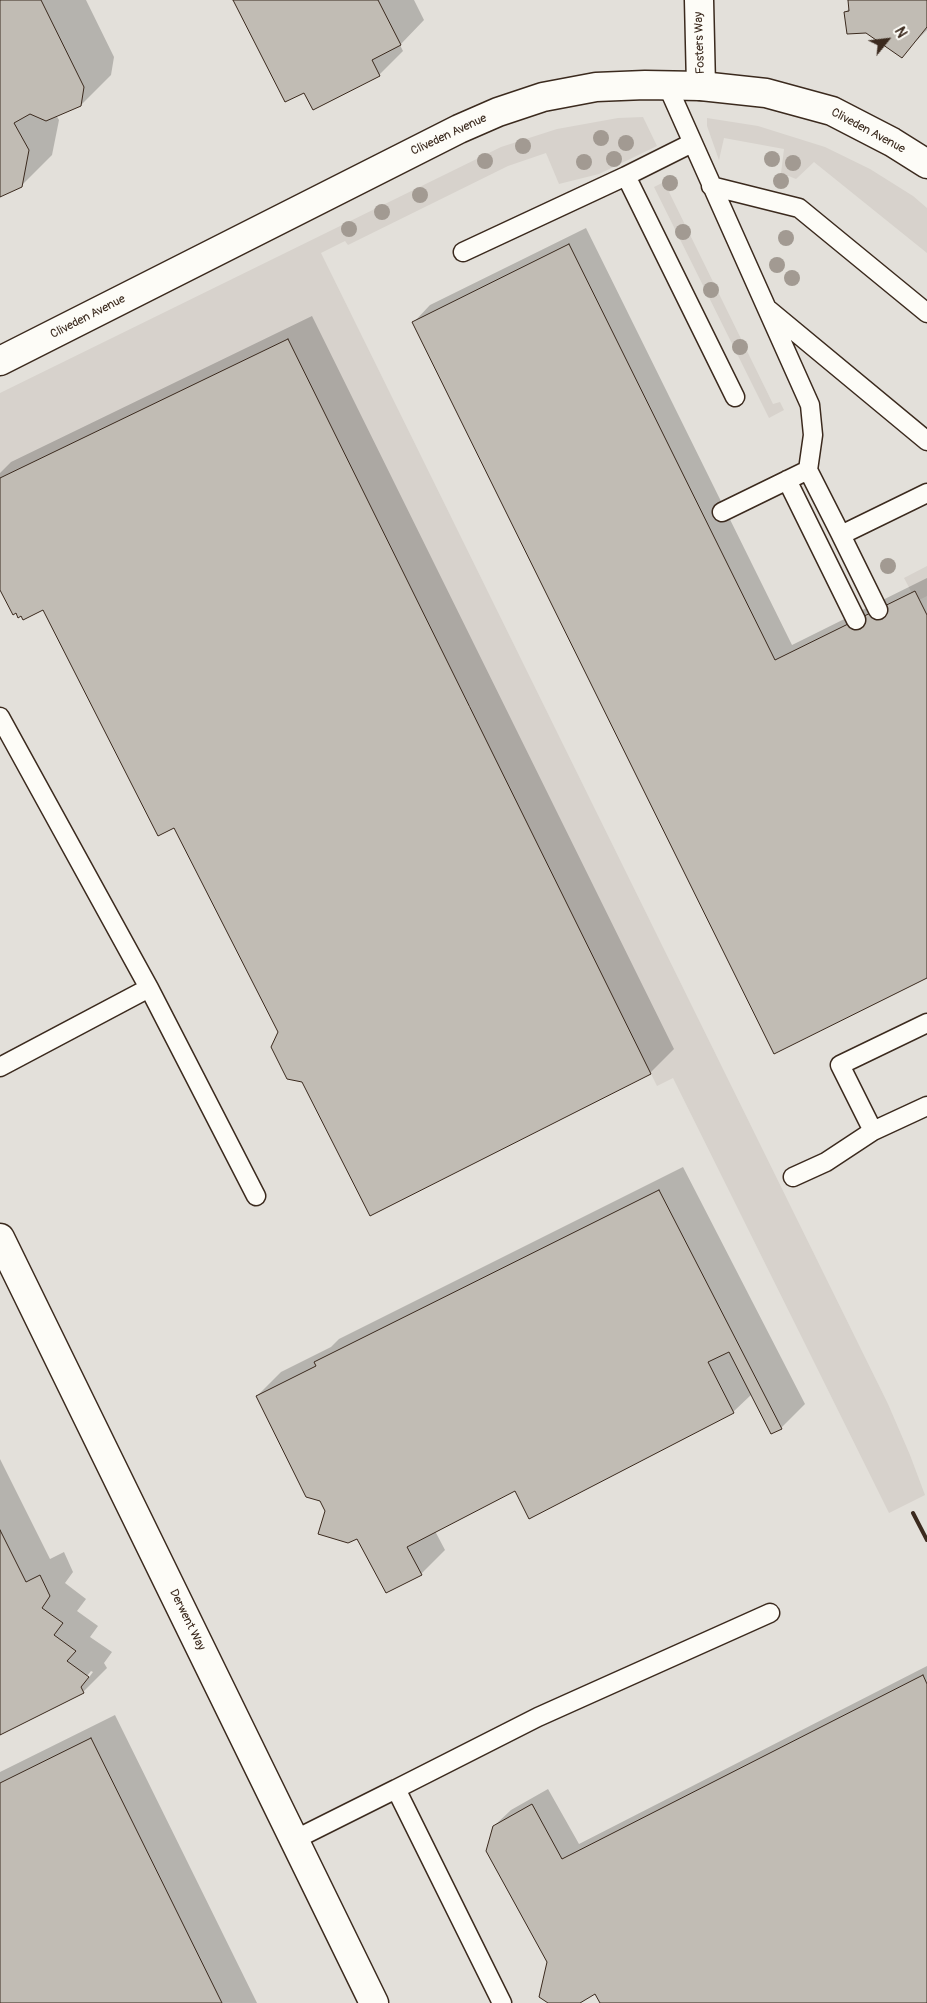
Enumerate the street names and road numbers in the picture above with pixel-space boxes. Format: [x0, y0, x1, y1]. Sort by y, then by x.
street label: Fosters Way [692, 12, 708, 74]
street label: Cliveden Avenue [828, 105, 908, 157]
street label: Cliveden Avenue [409, 111, 489, 159]
street label: Cliveden Avenue [48, 292, 128, 342]
street label: Derwent Way [166, 1587, 208, 1653]

